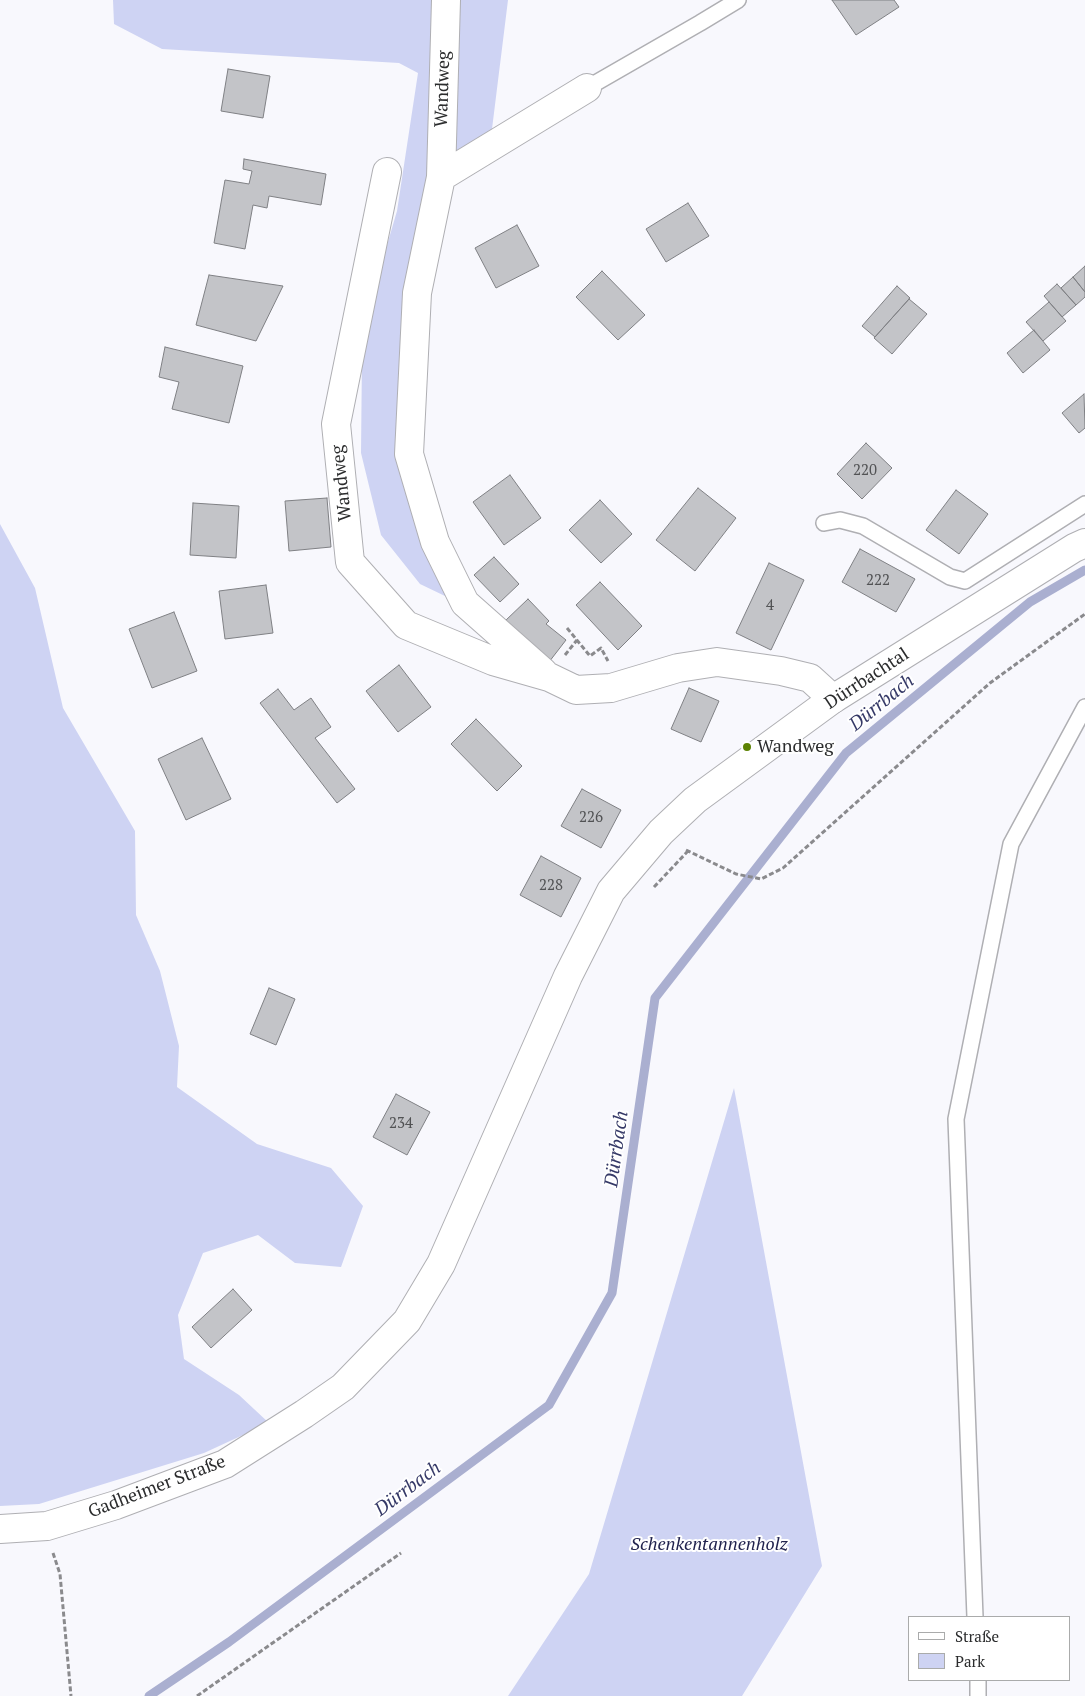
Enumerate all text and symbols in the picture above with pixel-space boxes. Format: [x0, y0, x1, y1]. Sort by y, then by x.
street label: Wandweg [431, 50, 455, 128]
street label: Wandweg [327, 444, 357, 522]
house number: 220 [853, 462, 877, 480]
house number: 222 [866, 572, 890, 590]
house number: 4 [766, 597, 774, 615]
street label: Dürrbachtal [821, 644, 913, 714]
water label: Dürrbach [845, 670, 919, 736]
place label: Wandweg [757, 736, 834, 758]
marker: Wandweg [741, 741, 753, 753]
house number: 226 [579, 809, 603, 827]
house number: 228 [539, 877, 563, 895]
water label: Dürrbach [600, 1109, 634, 1189]
house number: 234 [389, 1115, 413, 1133]
street label: Gadheimer Straße [85, 1451, 229, 1523]
water label: Dürrbach [370, 1457, 446, 1521]
park label: Schenkentannenholz [630, 1534, 788, 1556]
legend [908, 1616, 1070, 1681]
text: Straße [955, 1626, 999, 1646]
text: Park [955, 1651, 985, 1671]

